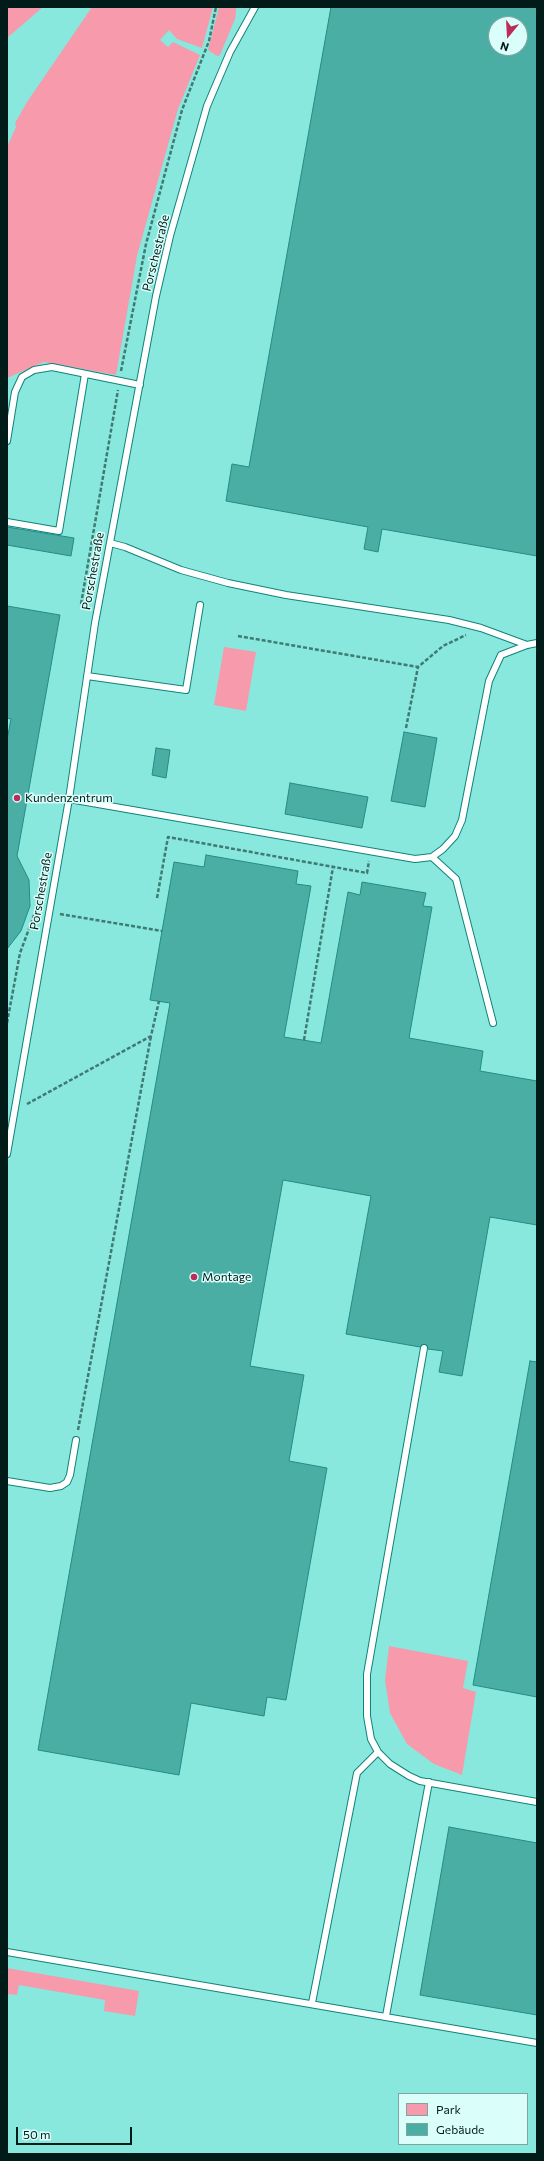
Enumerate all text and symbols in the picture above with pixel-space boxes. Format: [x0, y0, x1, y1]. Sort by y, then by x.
north arrow [488, 16, 528, 56]
text: N [499, 39, 510, 54]
street label: Porschestraße [140, 213, 172, 293]
street label: Porschestraße [79, 531, 107, 611]
place label: Kundenzentrum [25, 791, 113, 805]
marker: Kundenzentrum [12, 793, 22, 803]
street label: Porschestraße [27, 851, 55, 931]
place label: Montage [202, 1270, 251, 1284]
marker: Montage [189, 1272, 199, 1282]
legend [398, 2093, 528, 2145]
text: Park [436, 2102, 461, 2116]
scale bar [18, 2119, 134, 2145]
text: Gebäude [436, 2122, 484, 2136]
text: 50 m [23, 2127, 51, 2141]

